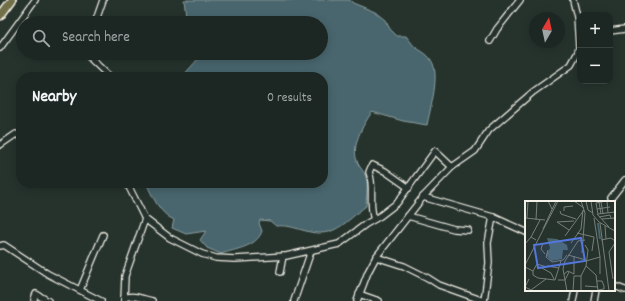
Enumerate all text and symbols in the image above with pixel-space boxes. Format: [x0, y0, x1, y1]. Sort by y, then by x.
north arrow [529, 12, 565, 48]
map controls [577, 12, 613, 84]
button: + [577, 12, 613, 48]
search box [16, 16, 328, 60]
icon: search [30, 27, 52, 49]
text: Search here [62, 27, 130, 49]
button: − [577, 48, 613, 84]
text: Nearby [32, 86, 76, 110]
text: 0 results [267, 89, 312, 108]
inset map [525, 201, 615, 291]

